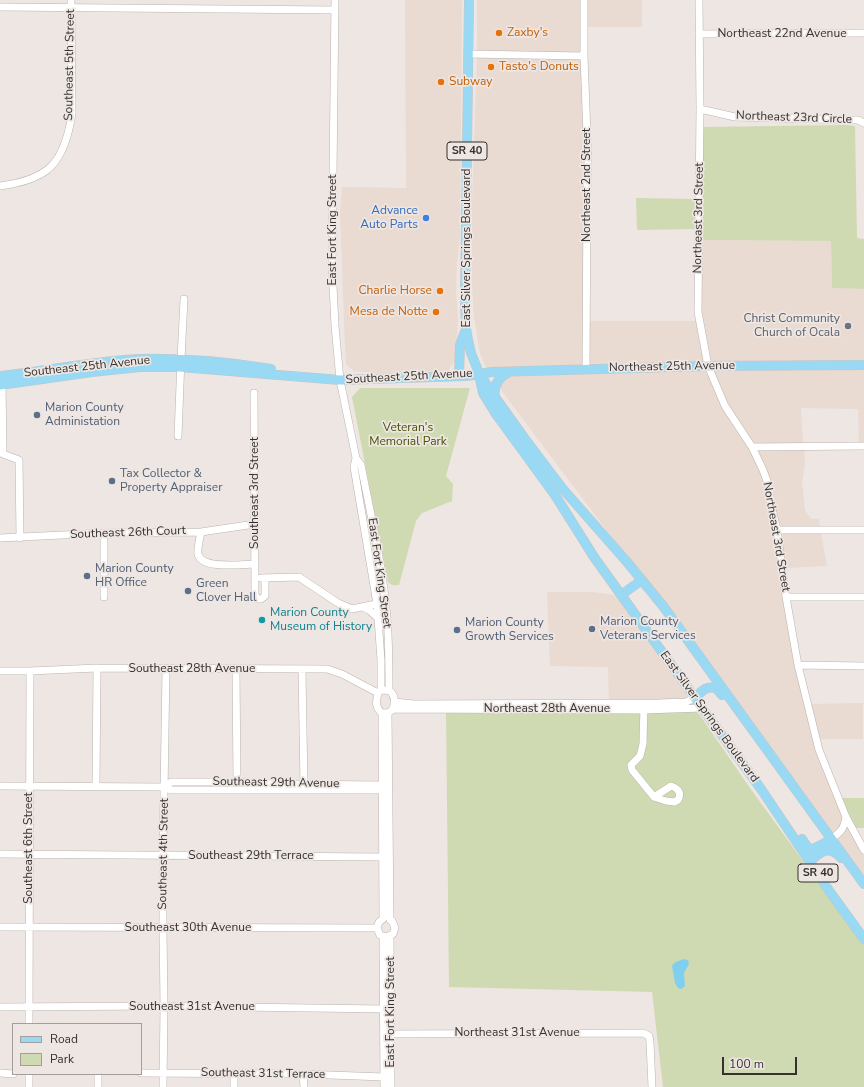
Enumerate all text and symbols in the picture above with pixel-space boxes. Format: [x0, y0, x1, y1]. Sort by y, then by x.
street label: Southeast 5th Street [62, 9, 78, 121]
place label: Zaxby's [507, 26, 548, 40]
street label: Northeast 22nd Avenue [717, 27, 847, 41]
marker: Zaxby's [494, 28, 504, 38]
place label: Tasto's Donuts [499, 60, 579, 74]
marker: Tasto's Donuts [486, 62, 496, 72]
place label: Subway [449, 75, 492, 89]
marker: Subway [436, 77, 446, 87]
street label: Northeast 23rd Circle [736, 109, 852, 127]
street label: Northeast 2nd Street [580, 128, 594, 242]
road number: SR 40 [447, 142, 487, 160]
street label: Northeast 3rd Street [691, 162, 707, 274]
street label: East Silver Springs Boulevard [460, 169, 474, 327]
street label: East Fort King Street [326, 174, 340, 286]
place label: Advance Auto Parts [360, 204, 418, 232]
marker: Advance Auto Parts [421, 213, 431, 223]
place label: Charlie Horse [358, 284, 432, 298]
marker: Charlie Horse [435, 286, 445, 296]
place label: Mesa de Notte [350, 305, 428, 319]
marker: Mesa de Notte [431, 307, 441, 317]
place label: Christ Community Church of Ocala [743, 312, 840, 340]
marker: Christ Community Church of Ocala [843, 321, 853, 331]
street label: Southeast 25th Avenue [23, 353, 151, 381]
street label: Northeast 25th Avenue [609, 359, 735, 375]
street label: Southeast 25th Avenue [345, 366, 473, 388]
place label: Marion County Administation [45, 401, 124, 429]
marker: Marion County Administation [32, 410, 42, 420]
park label: Veteran's Memorial Park [369, 421, 447, 449]
street label: Southeast 3rd Street [248, 437, 262, 549]
place label: Tax Collector & Property Appraiser [120, 467, 222, 495]
marker: Tax Collector & Property Appraiser [107, 476, 117, 486]
street label: Northeast 3rd Street [759, 481, 793, 593]
street label: East Fort King Street [364, 517, 394, 629]
street label: Southeast 26th Court [70, 524, 186, 542]
place label: Marion County HR Office [95, 562, 174, 590]
marker: Marion County HR Office [82, 571, 92, 581]
place label: Green Clover Hall [196, 577, 257, 605]
marker: Green Clover Hall [183, 586, 193, 596]
place label: Marion County Museum of History [270, 606, 372, 634]
marker: Marion County Museum of History [257, 615, 267, 625]
place label: Marion County Veterans Services [600, 615, 696, 643]
place label: Marion County Growth Services [465, 616, 554, 644]
marker: Marion County Veterans Services [587, 624, 597, 634]
marker: Marion County Growth Services [452, 625, 462, 635]
street label: East Silver Springs Boulevard [657, 649, 761, 785]
street label: Southeast 28th Avenue [129, 662, 255, 676]
street label: Northeast 28th Avenue [484, 702, 610, 716]
street label: Southeast 29th Avenue [212, 775, 340, 791]
street label: Southeast 6th Street [22, 792, 36, 904]
street label: Southeast 4th Street [156, 798, 172, 910]
street label: Southeast 29th Terrace [188, 849, 314, 863]
road number: SR 40 [798, 864, 838, 882]
street label: Southeast 30th Avenue [125, 921, 251, 935]
street label: East Fort King Street [384, 956, 398, 1068]
street label: Southeast 31st Avenue [129, 1000, 255, 1014]
legend [12, 1023, 142, 1075]
street label: Northeast 31st Avenue [454, 1026, 580, 1040]
text: Road [50, 1031, 78, 1047]
scale bar [724, 1049, 799, 1075]
text: Park [50, 1051, 74, 1067]
text: 100 m [729, 1056, 764, 1072]
street label: Southeast 31st Terrace [201, 1066, 325, 1082]

